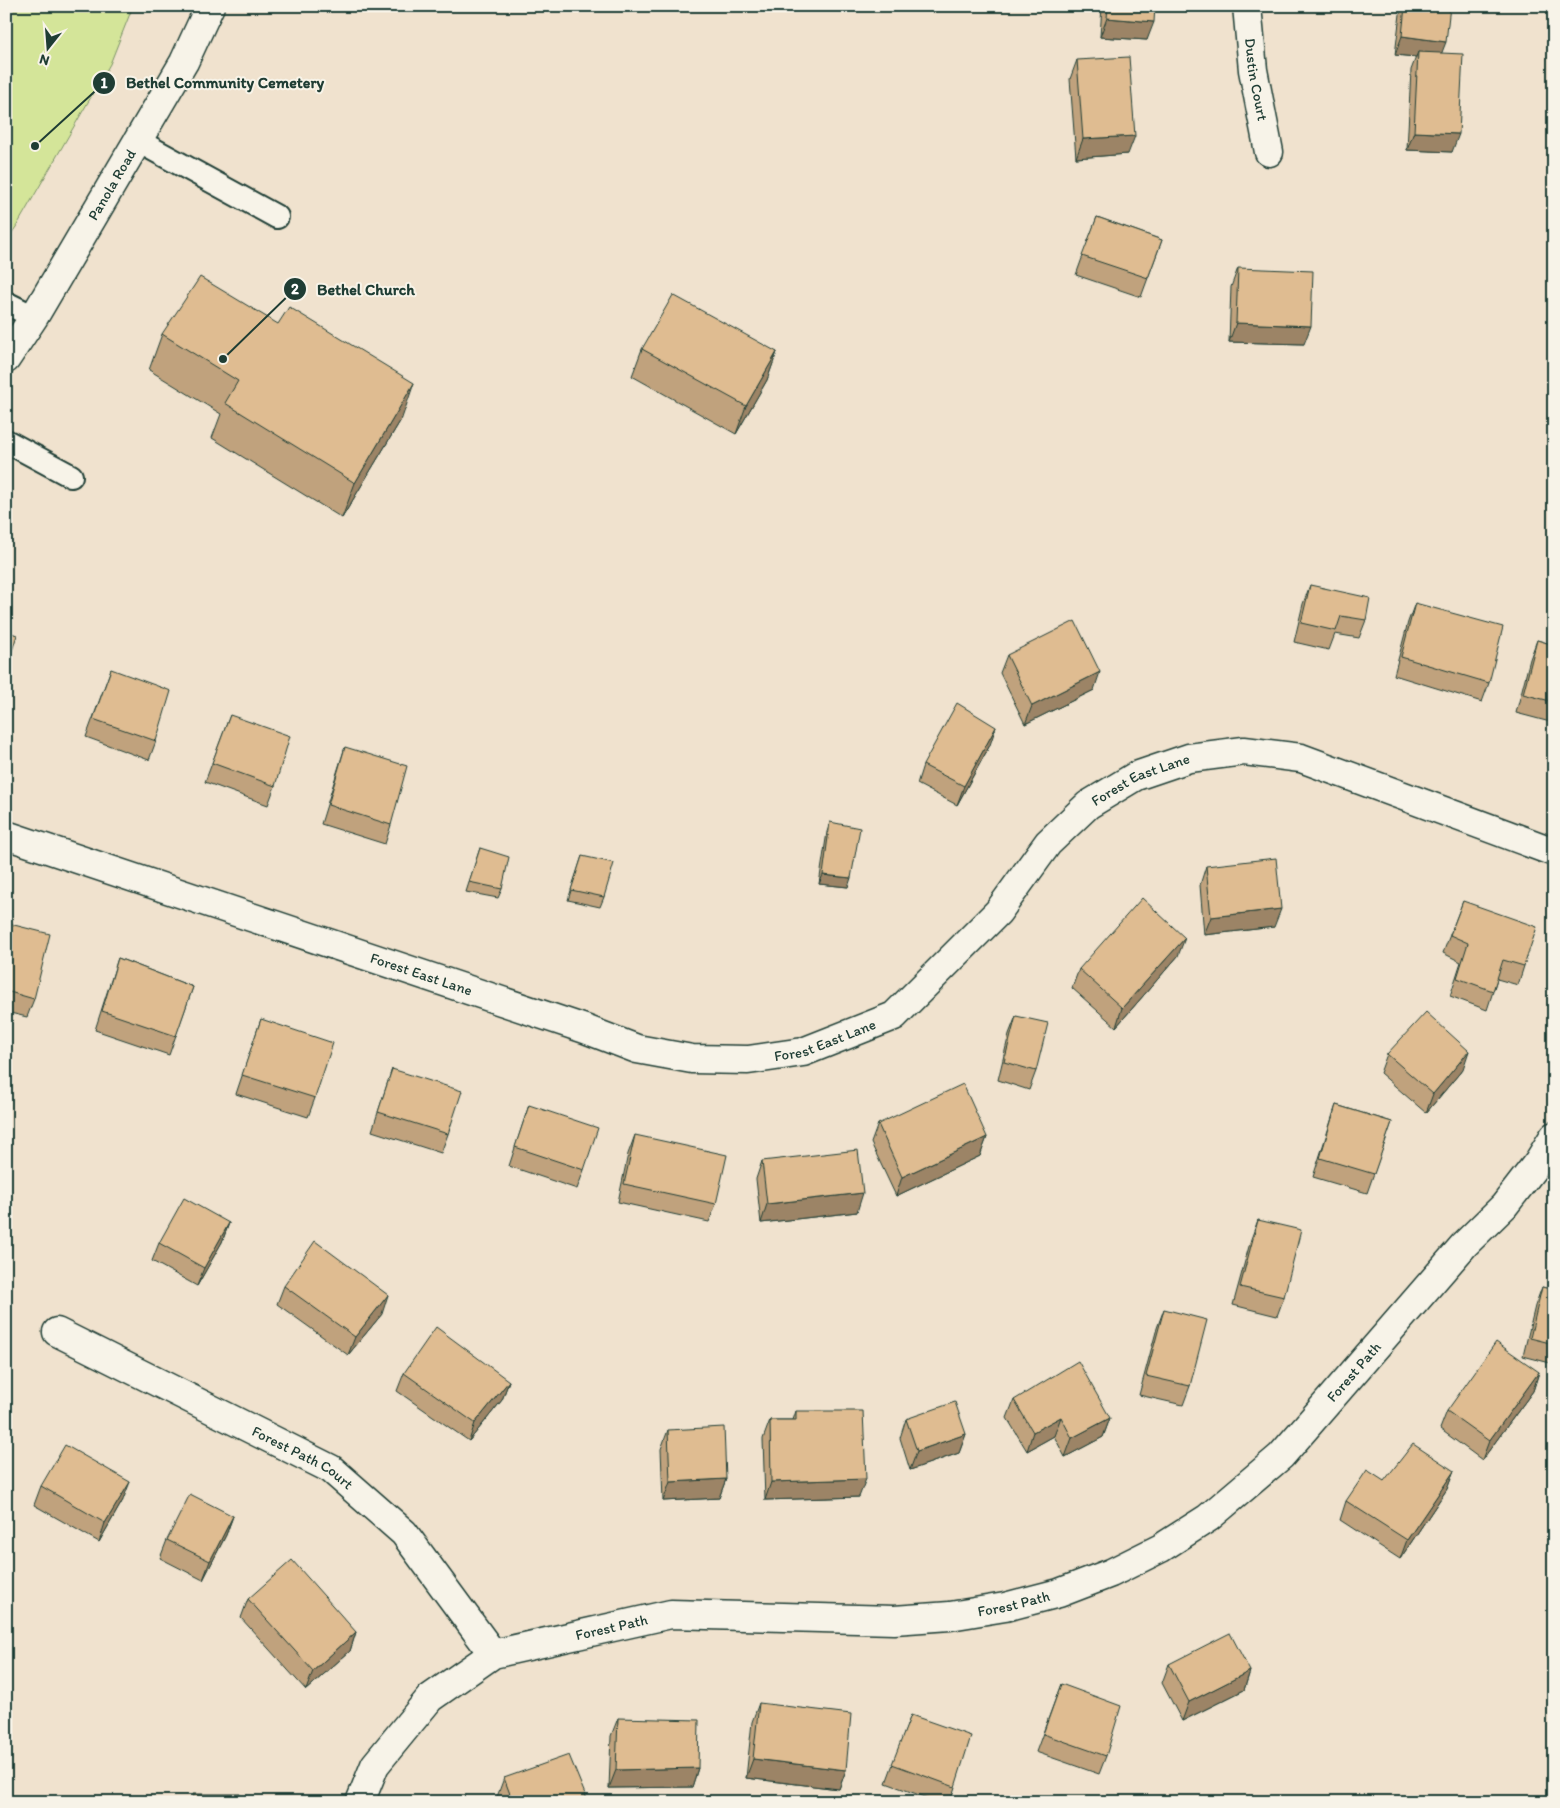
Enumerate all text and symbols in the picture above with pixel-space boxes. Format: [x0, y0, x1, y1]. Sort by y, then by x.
north arrow [22, 22, 72, 72]
street label: Dustin Court [1241, 37, 1272, 123]
text: N [37, 50, 51, 69]
callout: Bethel Community Cemetery [91, 67, 334, 98]
text: Bethel Community Cemetery [126, 73, 324, 93]
text: 1 [101, 74, 108, 92]
street label: Panola Road [84, 146, 140, 224]
callout: Bethel Church [282, 274, 425, 305]
text: 2 [291, 280, 299, 298]
text: Bethel Church [317, 280, 415, 299]
street label: Forest East Lane [1088, 749, 1192, 810]
street label: Forest East Lane [368, 949, 475, 1000]
street label: Forest East Lane [773, 1015, 878, 1065]
street label: Forest Path [1323, 1338, 1385, 1406]
street label: Forest Path Court [249, 1422, 357, 1494]
street label: Forest Path [976, 1587, 1052, 1620]
street label: Forest Path [574, 1610, 650, 1644]

